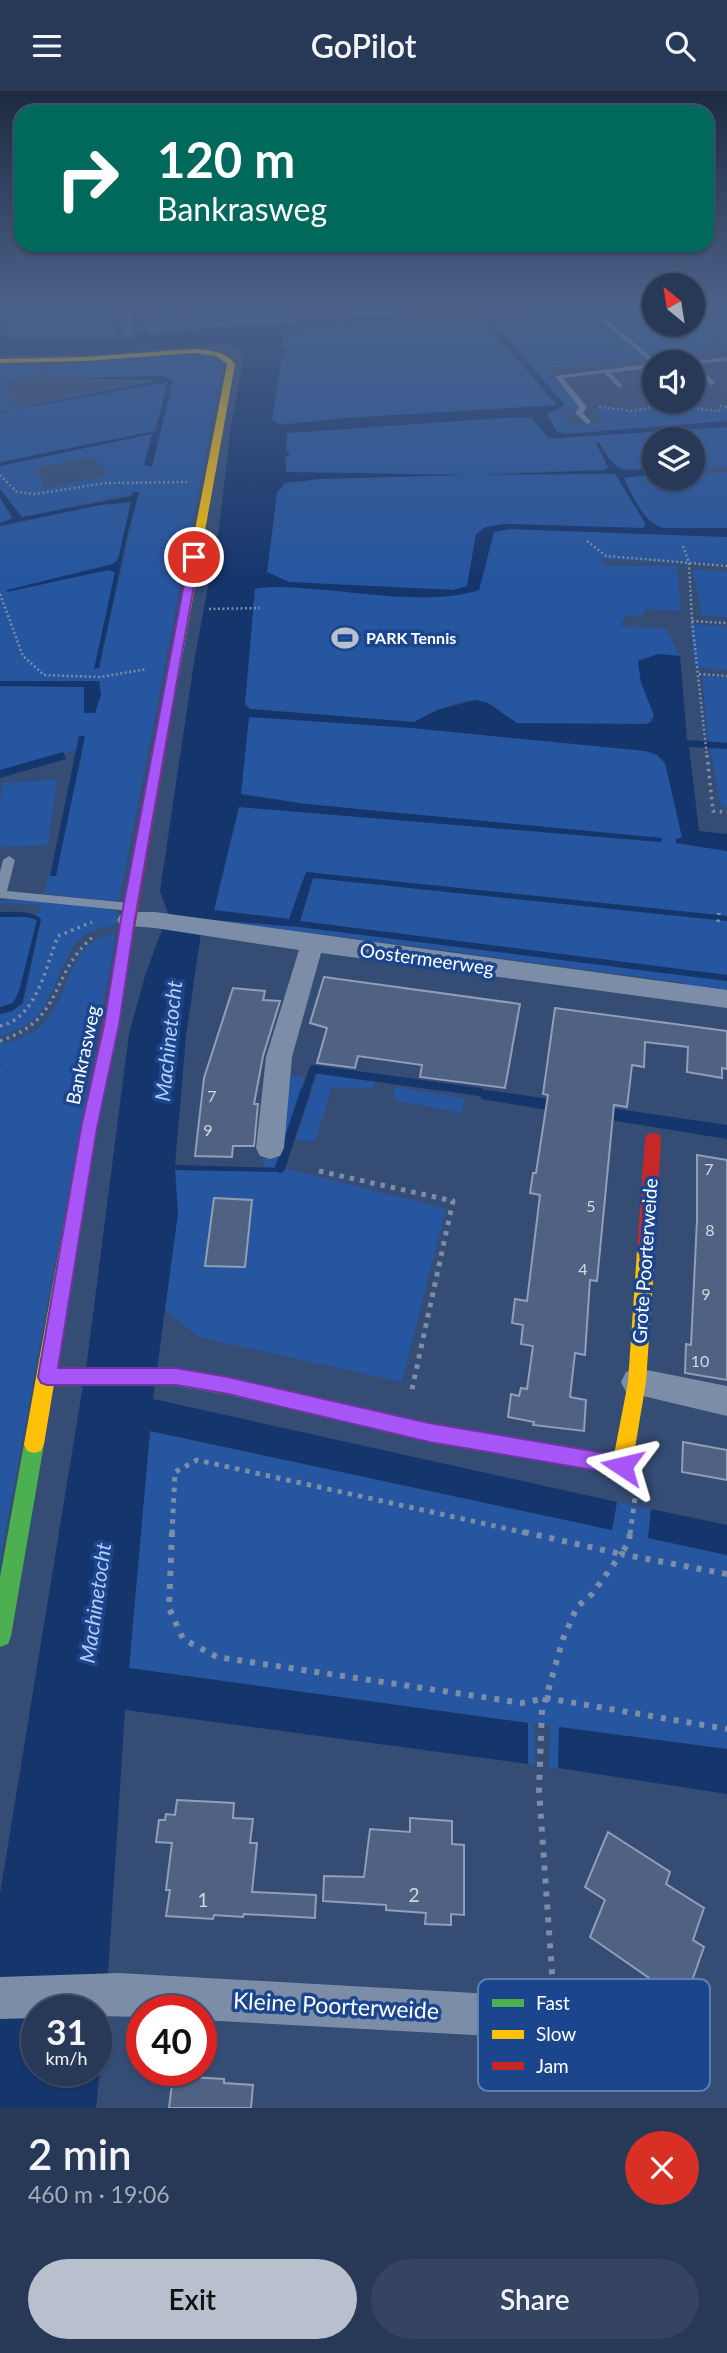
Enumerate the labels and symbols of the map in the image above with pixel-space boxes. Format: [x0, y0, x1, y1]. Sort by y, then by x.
north arrow [642, 273, 705, 336]
pin [164, 527, 224, 587]
sports icon: PARK Tennis [330, 623, 360, 653]
place label: PARK Tennis [366, 628, 456, 647]
street label: Oostermeerweg [359, 938, 496, 979]
water label: Machinetocht [149, 979, 186, 1102]
street label: Bankrasweg [61, 1003, 104, 1107]
house number: 7 [207, 1086, 217, 1105]
house number: 9 [203, 1120, 213, 1139]
house number: 7 [704, 1159, 714, 1178]
street label: Grote Poorterweide [627, 1178, 662, 1344]
house number: 5 [586, 1196, 596, 1215]
house number: 8 [705, 1220, 715, 1239]
house number: 4 [578, 1259, 588, 1278]
house number: 9 [701, 1284, 711, 1303]
house number: 10 [691, 1351, 709, 1370]
position arrow [585, 1429, 659, 1503]
water label: Machinetocht [74, 1540, 115, 1665]
house number: 2 [408, 1883, 420, 1906]
house number: 1 [197, 1888, 209, 1911]
legend [478, 1979, 710, 2091]
street label: Kleine Poorterweide [232, 1986, 440, 2024]
text: Fast [536, 1991, 570, 2014]
speed limit sign: 40 [126, 1995, 217, 2086]
text: Slow [536, 2022, 576, 2045]
text: Jam [536, 2054, 569, 2077]

